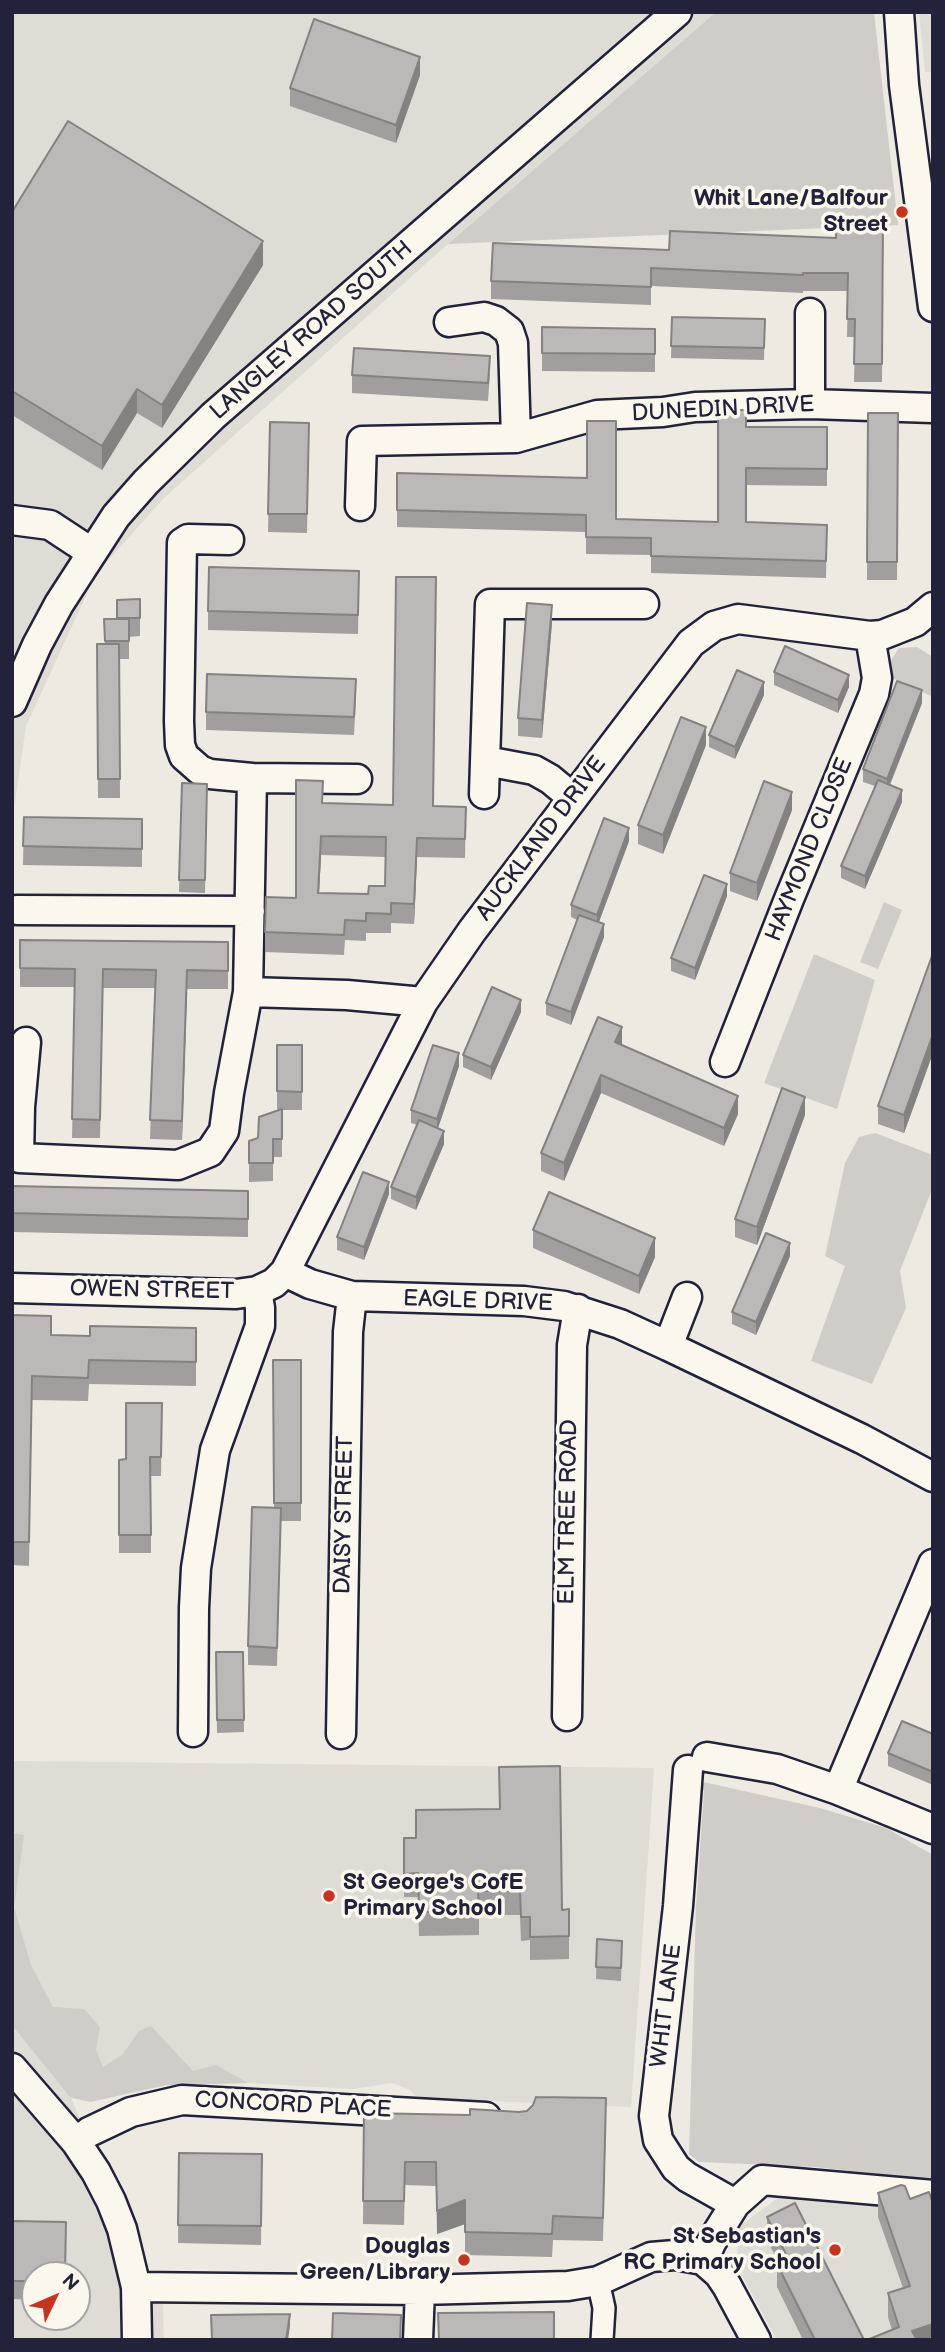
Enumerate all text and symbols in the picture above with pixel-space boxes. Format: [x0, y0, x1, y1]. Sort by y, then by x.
place label: Whit Lane/Balfour Street [694, 185, 888, 239]
marker: Whit Lane/Balfour Street [894, 204, 910, 220]
street label: LANGLEY ROAD SOUTH [205, 236, 419, 426]
street label: DUNEDIN DRIVE [631, 391, 815, 429]
street label: AUCKLAND DRIVE [471, 751, 613, 927]
street label: HAYMOND CLOSE [761, 754, 859, 946]
street label: OWEN STREET [70, 1276, 234, 1306]
street label: EAGLE DRIVE [403, 1286, 553, 1318]
street label: ELM TREE ROAD [554, 1419, 584, 1605]
street label: DAISY STREET [330, 1436, 360, 1594]
place label: St George's CofE Primary School [343, 1869, 523, 1923]
marker: St George's CofE Primary School [321, 1888, 337, 1904]
street label: WHIT LANE [646, 1942, 688, 2070]
street label: CONCORD PLACE [194, 2087, 392, 2125]
place label: St Sebastian's RC Primary School [623, 2223, 821, 2277]
place label: Douglas Green/Library [300, 2233, 450, 2287]
marker: St Sebastian's RC Primary School [827, 2242, 843, 2258]
marker: Douglas Green/Library [456, 2252, 472, 2268]
north arrow [21, 2261, 91, 2331]
text: N [57, 2269, 83, 2296]

